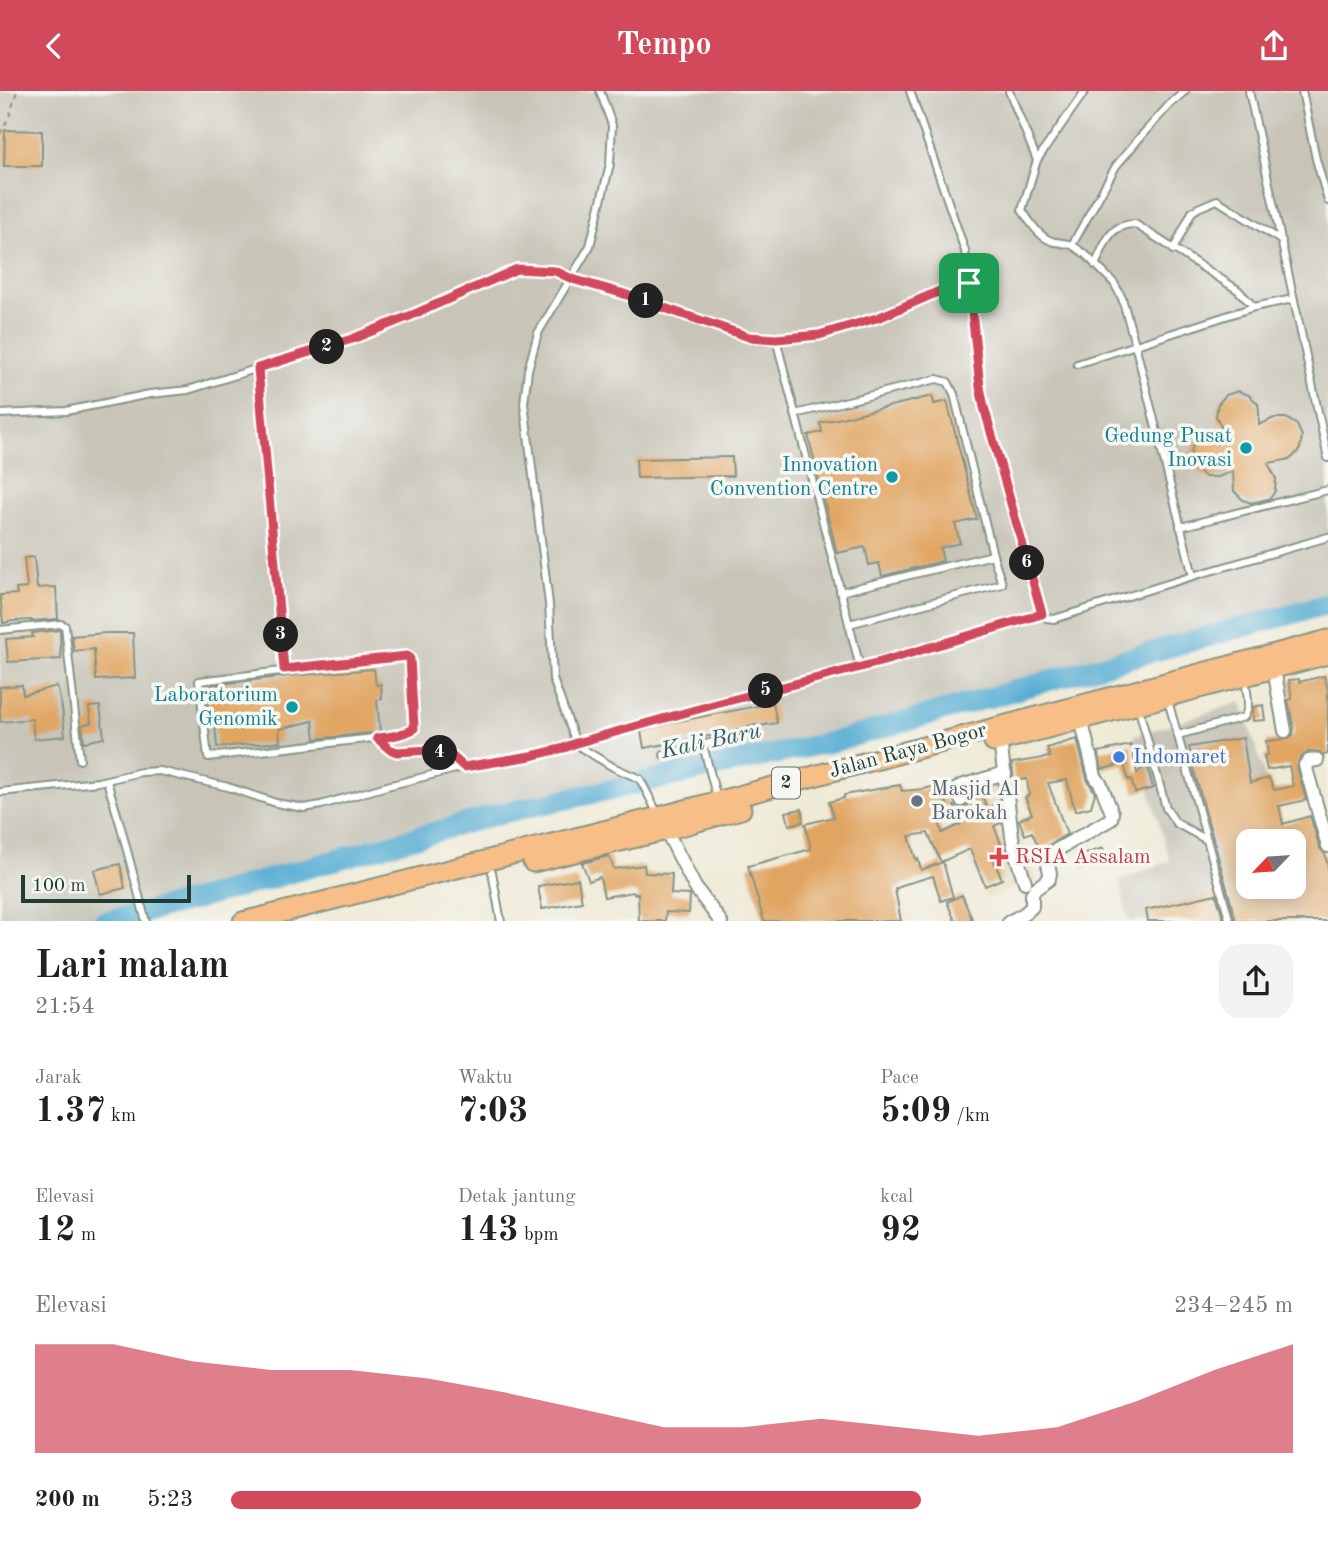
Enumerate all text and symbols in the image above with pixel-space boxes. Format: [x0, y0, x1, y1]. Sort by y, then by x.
icon: back [35, 27, 73, 65]
icon: share [1255, 27, 1293, 65]
text: Tempo [616, 30, 712, 62]
pin [939, 253, 999, 313]
icon: arrive [950, 264, 988, 302]
pin: 1 [628, 283, 664, 319]
text: 1 [640, 291, 651, 310]
pin: 2 [310, 329, 344, 365]
text: 2 [321, 337, 332, 356]
place label: Gedung Pusat Inovasi [1104, 426, 1232, 471]
marker: Gedung Pusat Inovasi [1238, 440, 1254, 456]
place label: Innovation Convention Centre [710, 455, 878, 500]
marker: Innovation Convention Centre [884, 469, 900, 485]
pin: 6 [1010, 545, 1044, 581]
text: 6 [1021, 553, 1032, 572]
pin: 3 [264, 617, 298, 653]
text: 3 [275, 625, 286, 644]
pin: 5 [748, 673, 784, 709]
text: 5 [760, 681, 771, 700]
place label: Laboratorium Genomik [153, 685, 278, 730]
marker: Laboratorium Genomik [284, 699, 300, 715]
water label: Kali Baru [658, 719, 763, 763]
street label: Jalan Raya Bogor [827, 720, 989, 782]
pin: 4 [422, 735, 458, 771]
text: 4 [434, 743, 445, 762]
place label: Indomaret [1133, 747, 1227, 768]
marker: Indomaret [1111, 749, 1127, 765]
road number: 2 [772, 768, 800, 799]
place label: Masjid Al Barokah [931, 779, 1019, 824]
marker: Masjid Al Barokah [909, 793, 925, 809]
north arrow [1236, 829, 1306, 899]
map controls [1236, 829, 1306, 899]
marker: RSIA Assalam [989, 847, 1009, 867]
place label: RSIA Assalam [1015, 847, 1151, 868]
scale bar [21, 873, 191, 904]
text: 100 m [32, 877, 85, 896]
button: share [1219, 944, 1293, 1018]
text: Lari malam [35, 948, 229, 986]
text: 21:54 [35, 995, 95, 1018]
text: Jarak [35, 1069, 82, 1088]
text: Waktu [458, 1069, 513, 1088]
text: Pace [880, 1069, 919, 1088]
text: 1.37 [35, 1094, 106, 1129]
text: 7:03 [458, 1094, 528, 1129]
text: 5:09 [880, 1094, 951, 1129]
text: km [106, 1107, 136, 1126]
text: /km [951, 1107, 990, 1126]
text: Elevasi [35, 1188, 94, 1207]
text: Detak jantung [458, 1188, 576, 1207]
text: kcal [880, 1188, 913, 1207]
text: 12 [35, 1213, 76, 1248]
text: 143 [458, 1213, 519, 1248]
text: 92 [880, 1213, 921, 1248]
text: m [76, 1226, 96, 1245]
text: bpm [519, 1226, 559, 1245]
text: Elevasi [35, 1294, 107, 1317]
text: 234–245 m [1174, 1294, 1293, 1317]
text: 200 m [35, 1488, 100, 1511]
text: 5:23 [147, 1488, 193, 1511]

